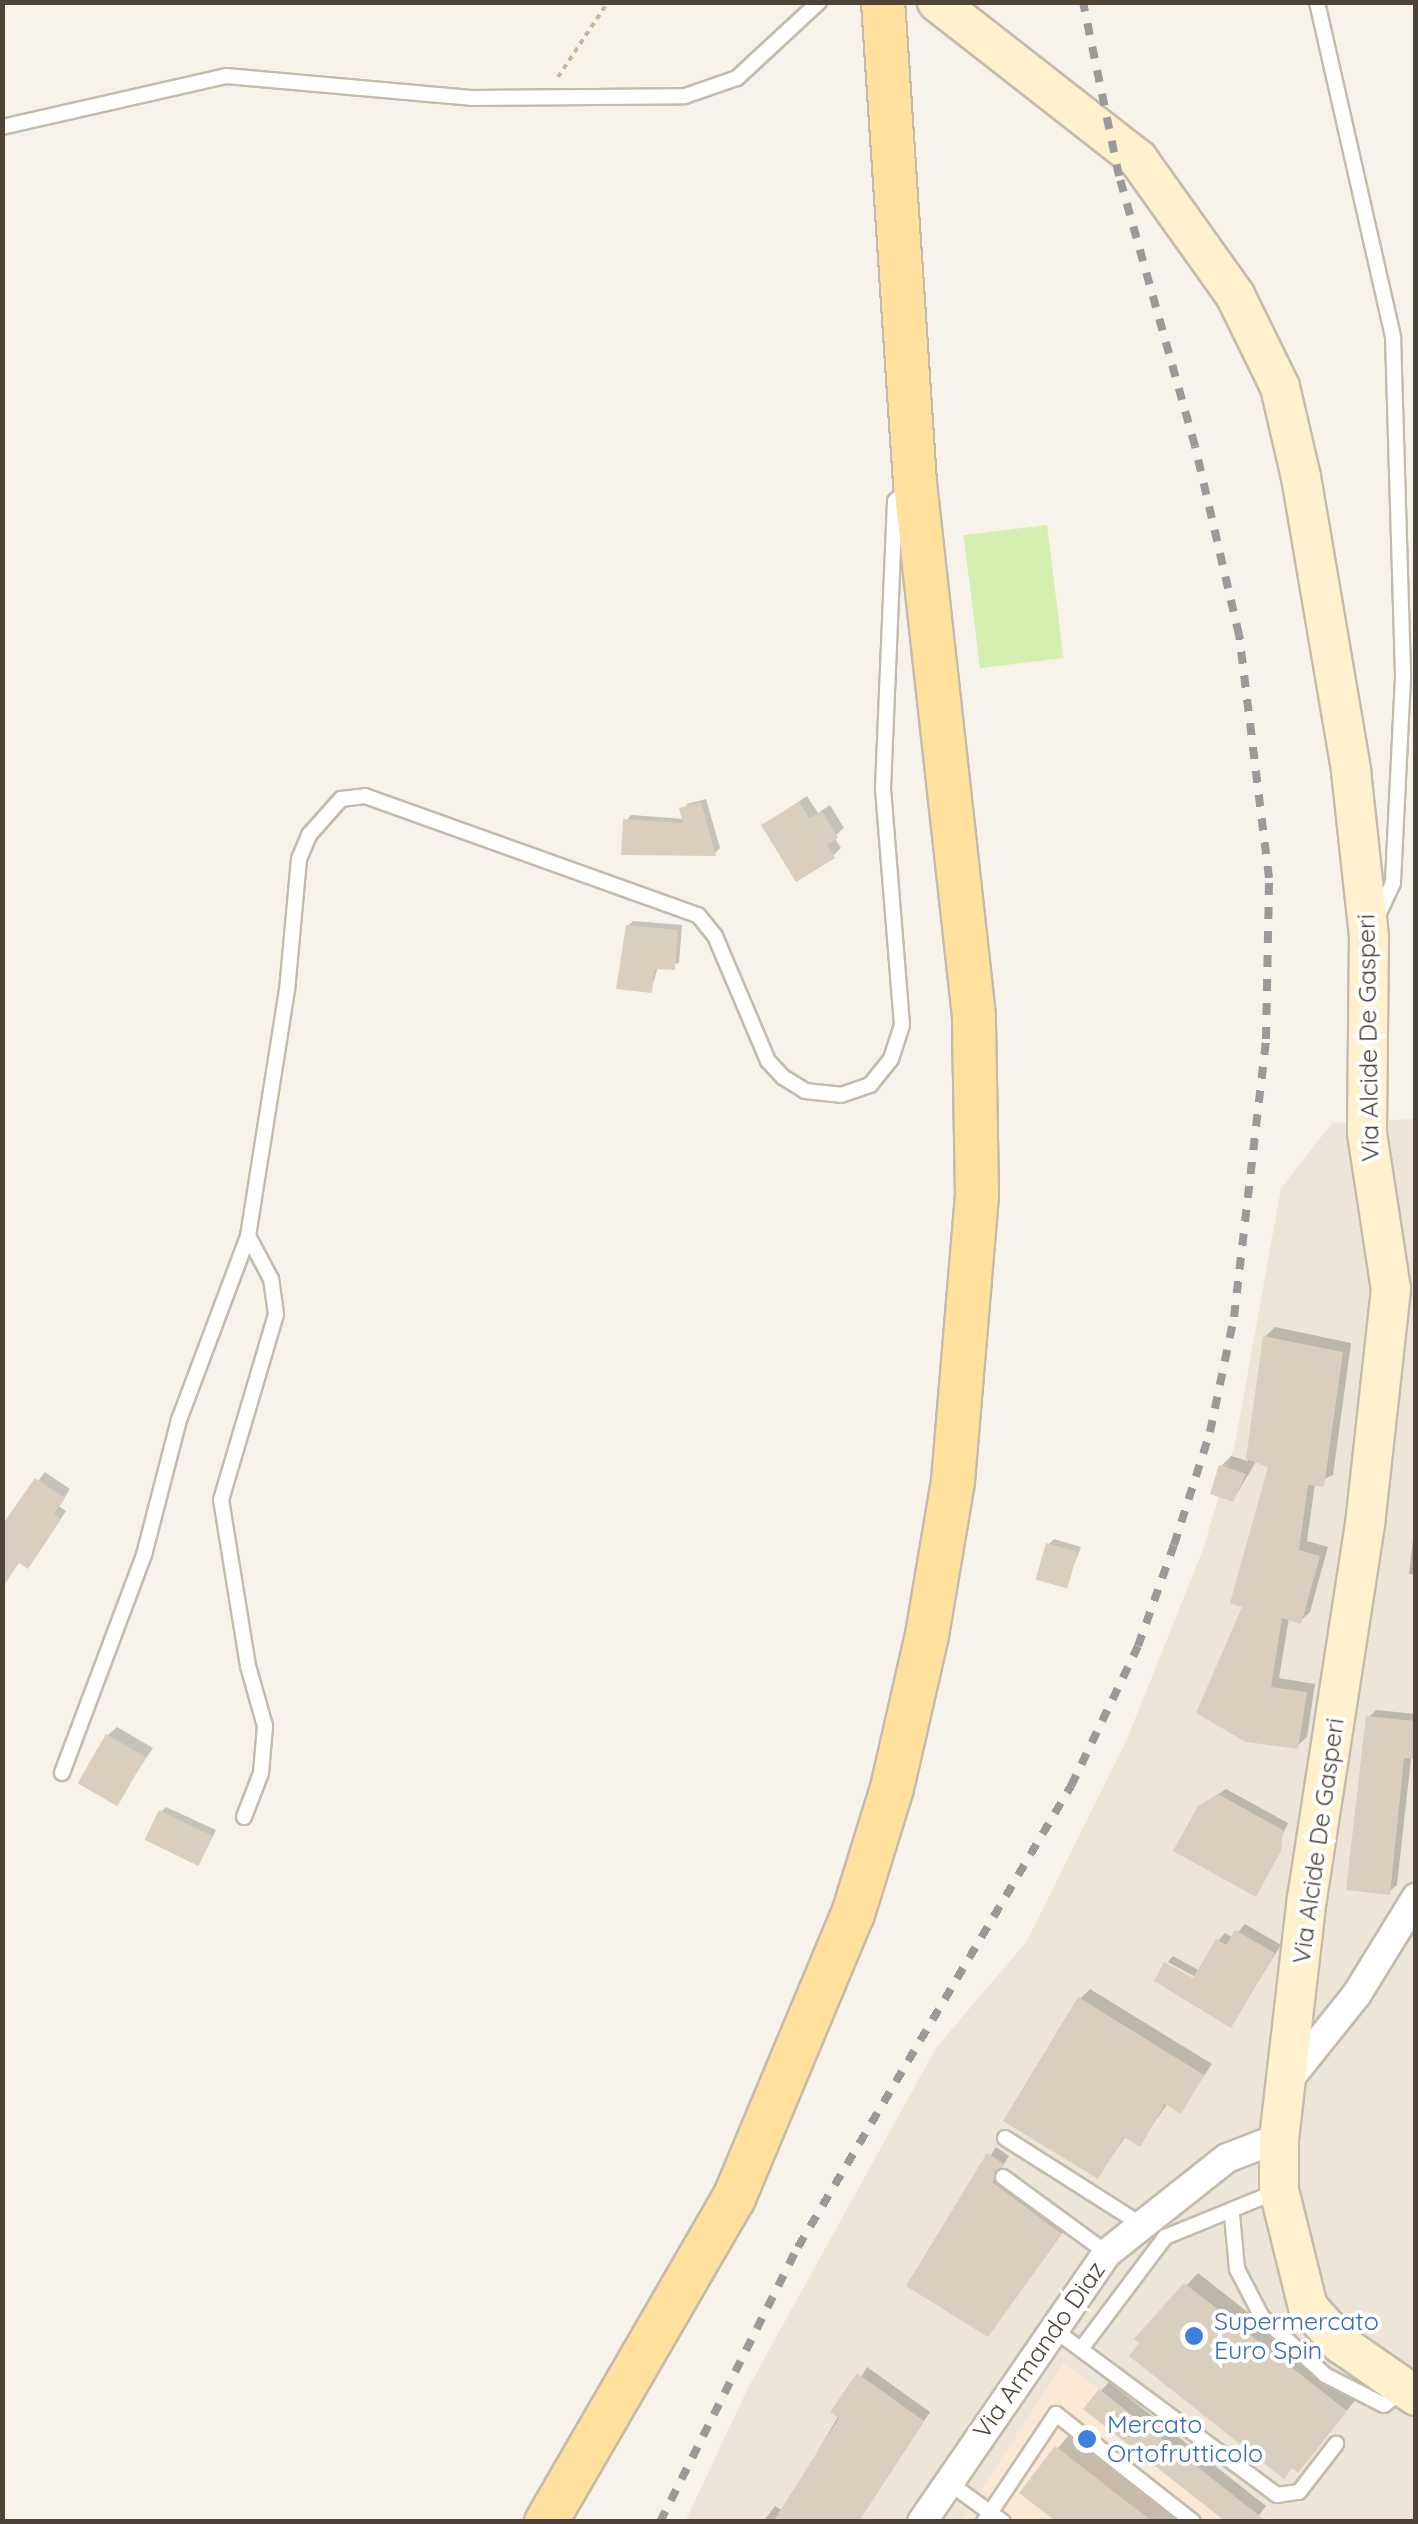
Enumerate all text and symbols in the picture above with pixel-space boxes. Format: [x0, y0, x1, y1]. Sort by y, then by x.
street label: Via Alcide De Gasperi [1351, 914, 1385, 1162]
street label: Via Alcide De Gasperi [1286, 1716, 1350, 1966]
street label: Via Armando Diaz [967, 2256, 1111, 2444]
place label: Supermercato Euro Spin [1214, 2307, 1379, 2366]
marker: Supermercato Euro Spin [1183, 2325, 1205, 2347]
place label: Mercato Ortofrutticolo [1107, 2410, 1263, 2469]
marker: Mercato Ortofrutticolo [1076, 2428, 1098, 2450]

